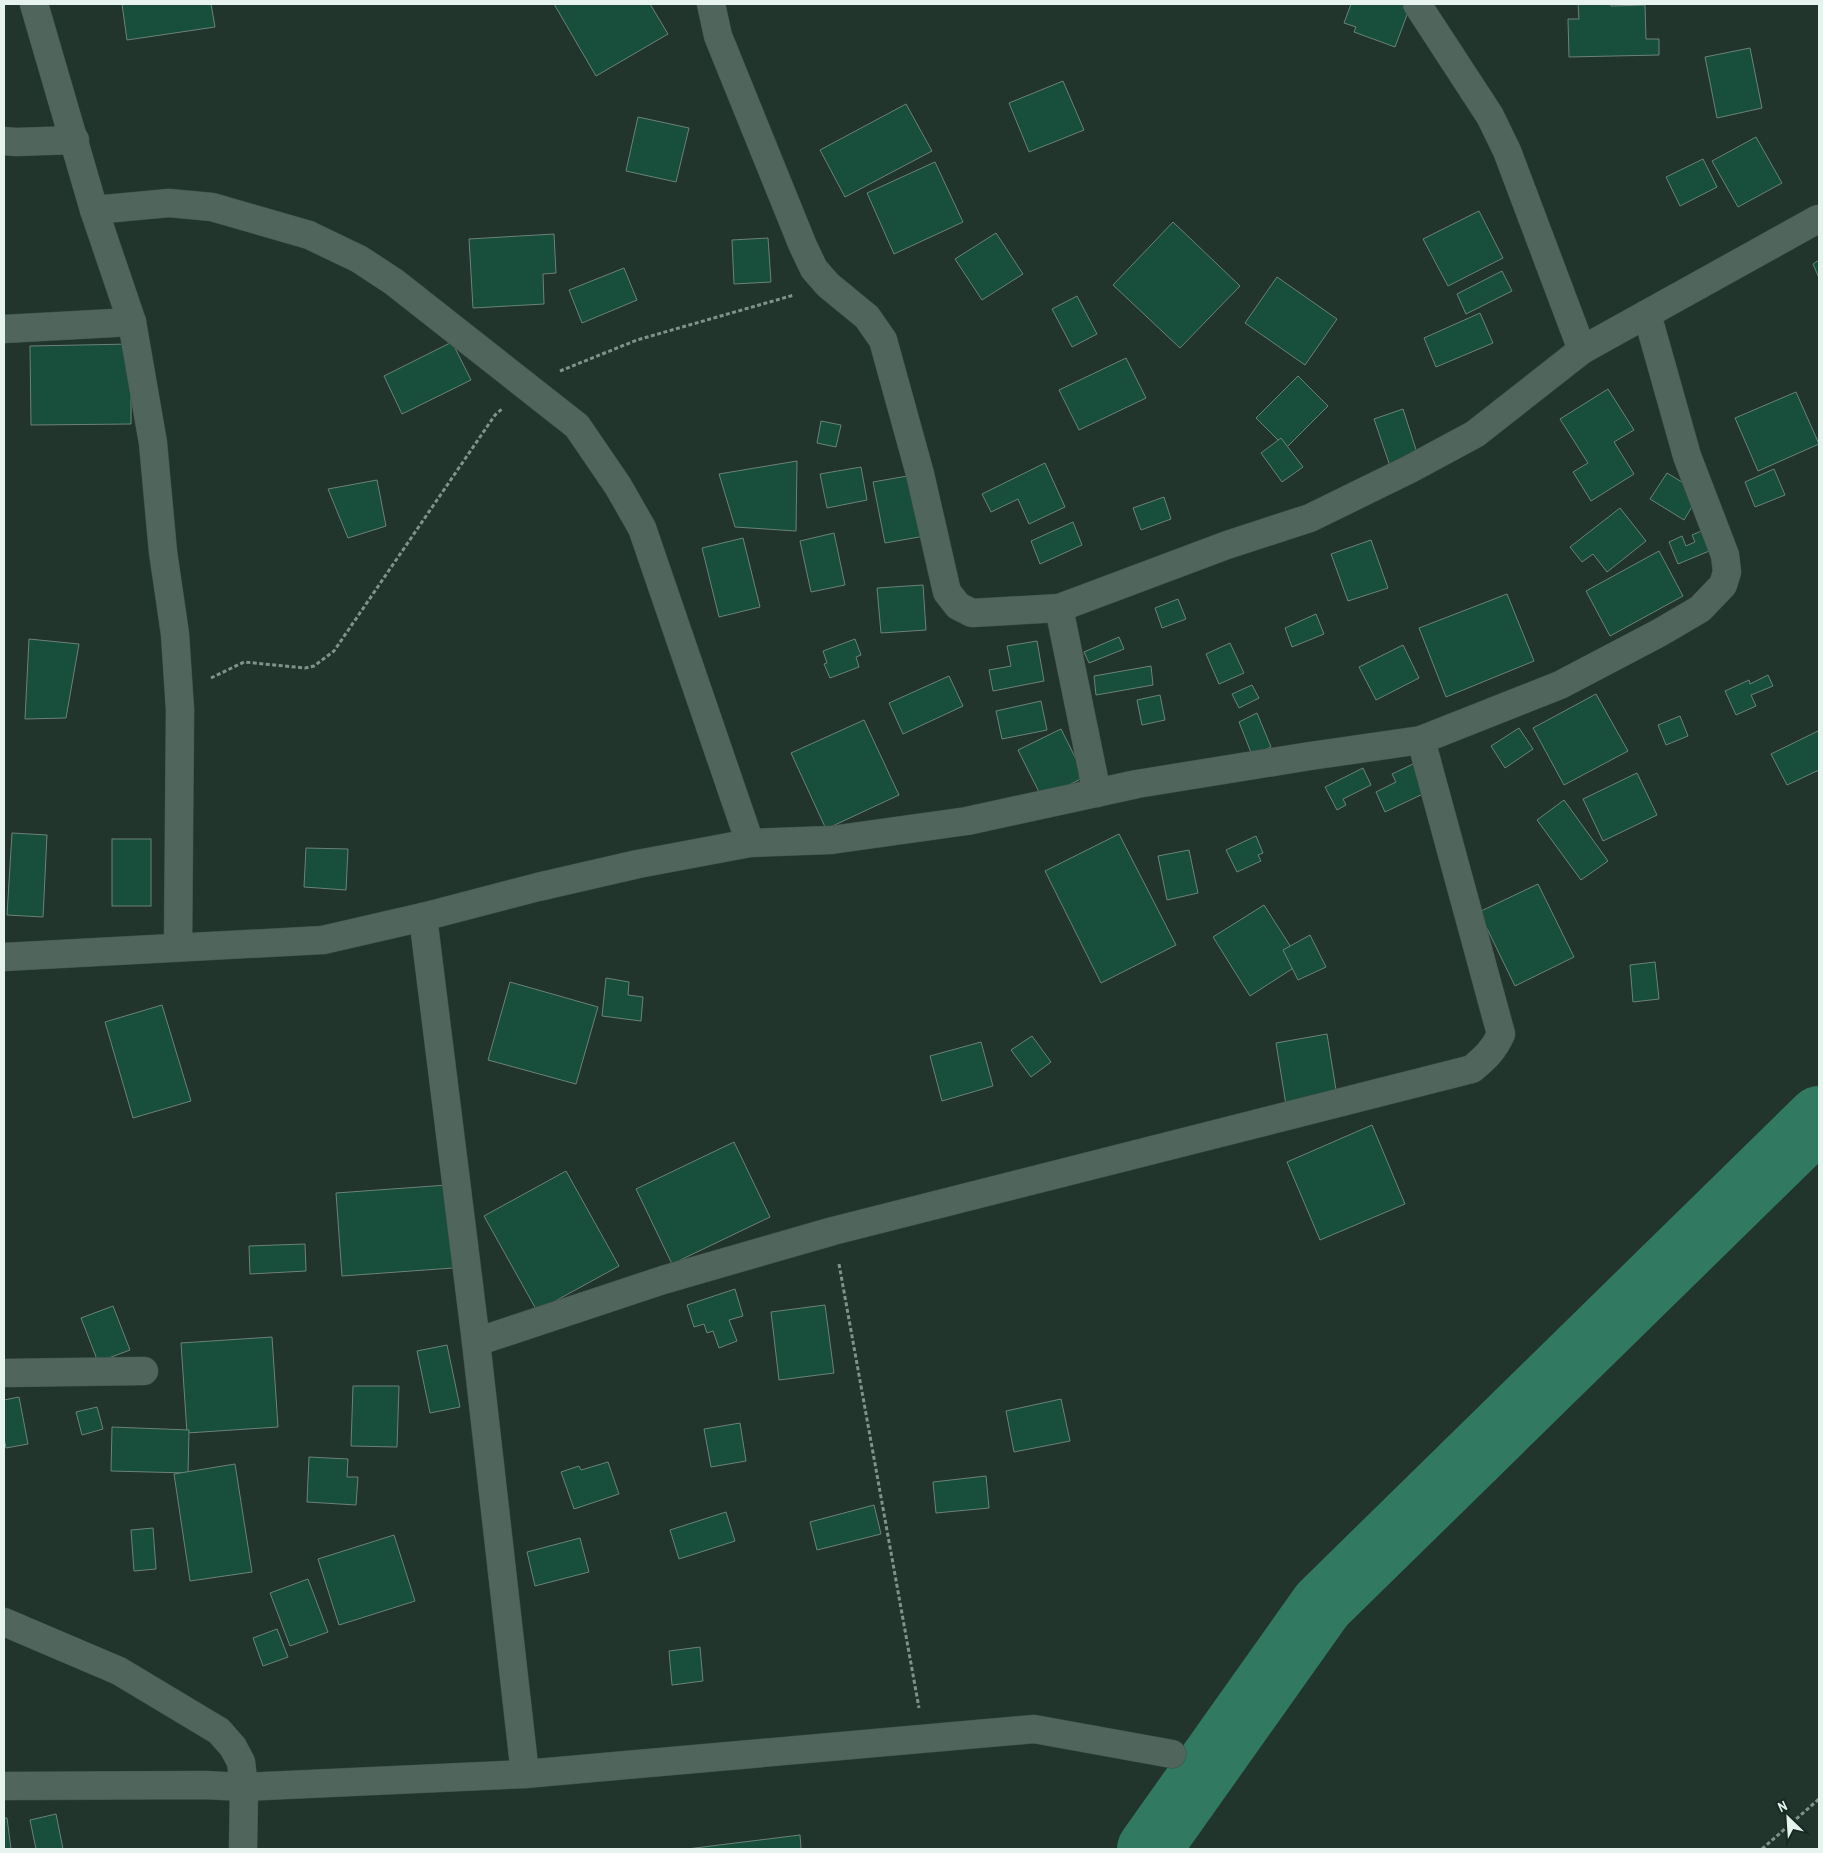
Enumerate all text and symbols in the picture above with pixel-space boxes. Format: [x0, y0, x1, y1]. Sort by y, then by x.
north arrow [1763, 1793, 1813, 1843]
text: N [1775, 1796, 1790, 1816]

